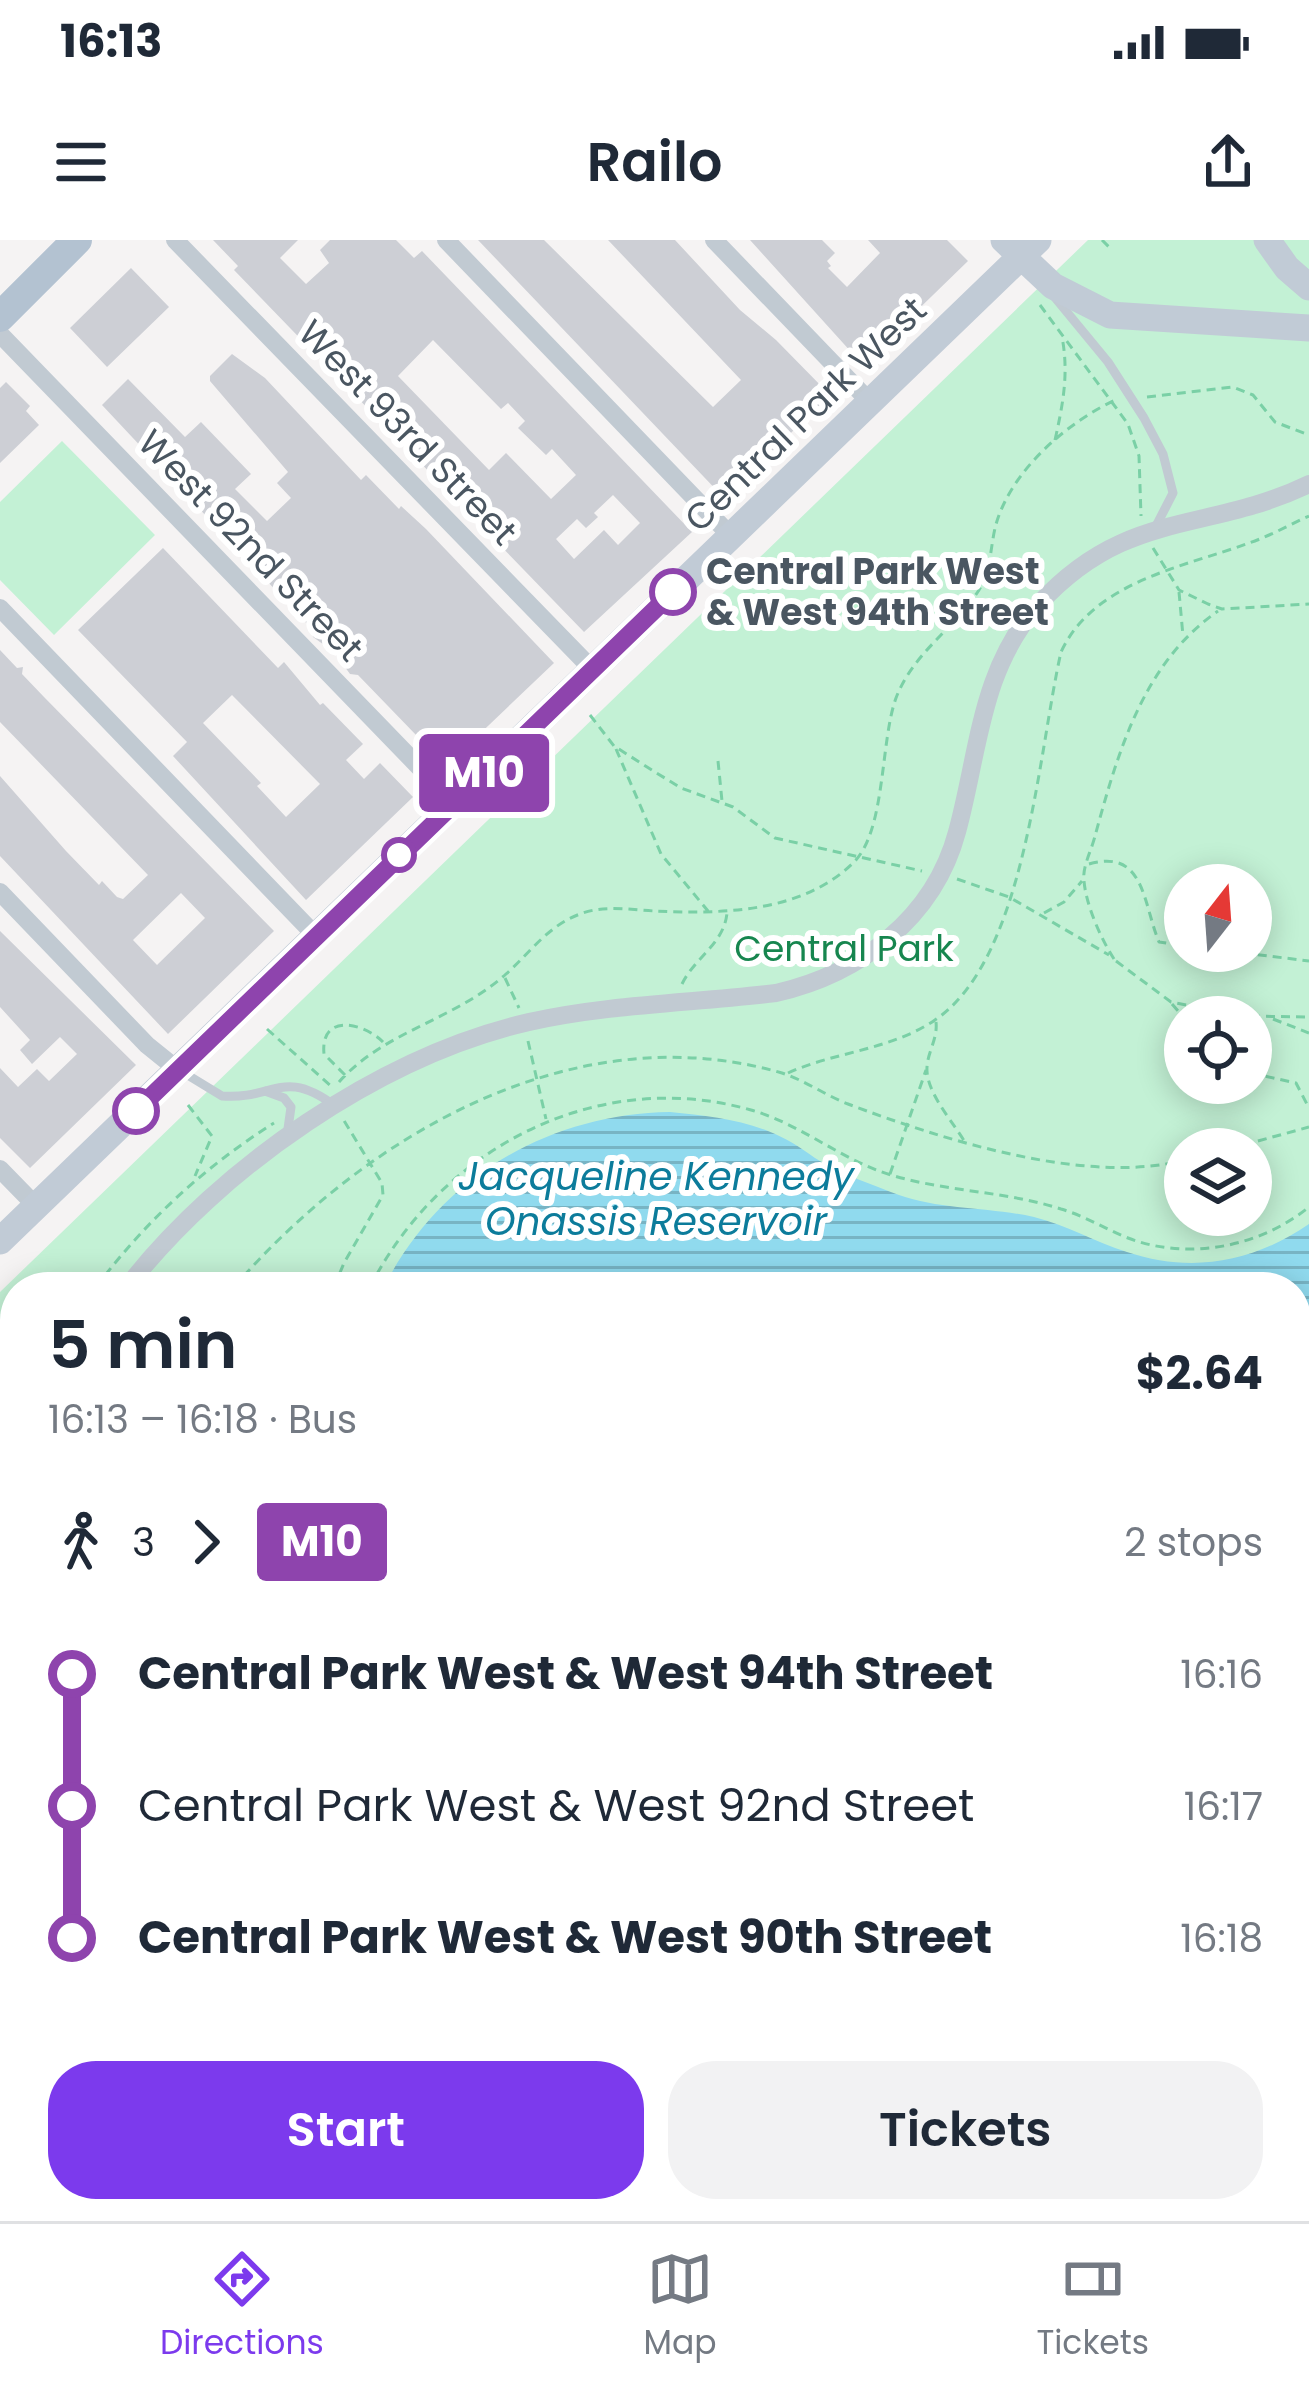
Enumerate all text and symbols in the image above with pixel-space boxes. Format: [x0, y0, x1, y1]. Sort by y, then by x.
text: 16:13 [60, 10, 163, 73]
text: Railo [587, 124, 722, 200]
icon: menu [48, 129, 114, 195]
icon: share [1195, 129, 1261, 195]
street label: Central Park West [673, 285, 938, 543]
street label: West 93rd Street [287, 308, 529, 556]
street label: West 92nd Street [126, 418, 375, 673]
place label: Central Park West & West 94th Street [706, 546, 1049, 638]
marker: Central Park West & West 94th Street [651, 570, 695, 614]
line badge: M10 [415, 734, 553, 812]
text: M10 [443, 743, 525, 802]
unlabelled marker [383, 839, 415, 871]
north arrow [1164, 864, 1272, 972]
map controls [1164, 864, 1272, 1236]
park label: Central Park [734, 923, 954, 974]
button: locate [1164, 996, 1272, 1104]
unlabelled marker [114, 1089, 158, 1133]
button: layers [1164, 1128, 1272, 1236]
water label: Jacqueline Kennedy Onassis Reservoir [458, 1149, 856, 1249]
text: 5 min [48, 1299, 237, 1391]
text: $2.64 [1136, 1342, 1263, 1405]
text: 16:13 – 16:18 · Bus [48, 1392, 357, 1447]
icon: walk [48, 1509, 114, 1575]
icon: forward [173, 1509, 239, 1575]
text: M10 [281, 1512, 363, 1571]
text: 3 [132, 1515, 155, 1570]
text: 2 stops [1124, 1515, 1263, 1570]
text: Central Park West & West 94th Street [138, 1642, 993, 1705]
text: 16:16 [1180, 1647, 1263, 1702]
text: Central Park West & West 92nd Street [138, 1774, 974, 1837]
text: 16:17 [1184, 1779, 1263, 1834]
text: Central Park West & West 90th Street [138, 1906, 992, 1969]
text: 16:18 [1180, 1911, 1263, 1966]
button: Start [48, 2061, 644, 2199]
button: Tickets [668, 2061, 1263, 2199]
tab: Directions [160, 2246, 324, 2368]
tab: Map [644, 2246, 717, 2368]
tab: Tickets [1036, 2246, 1149, 2368]

